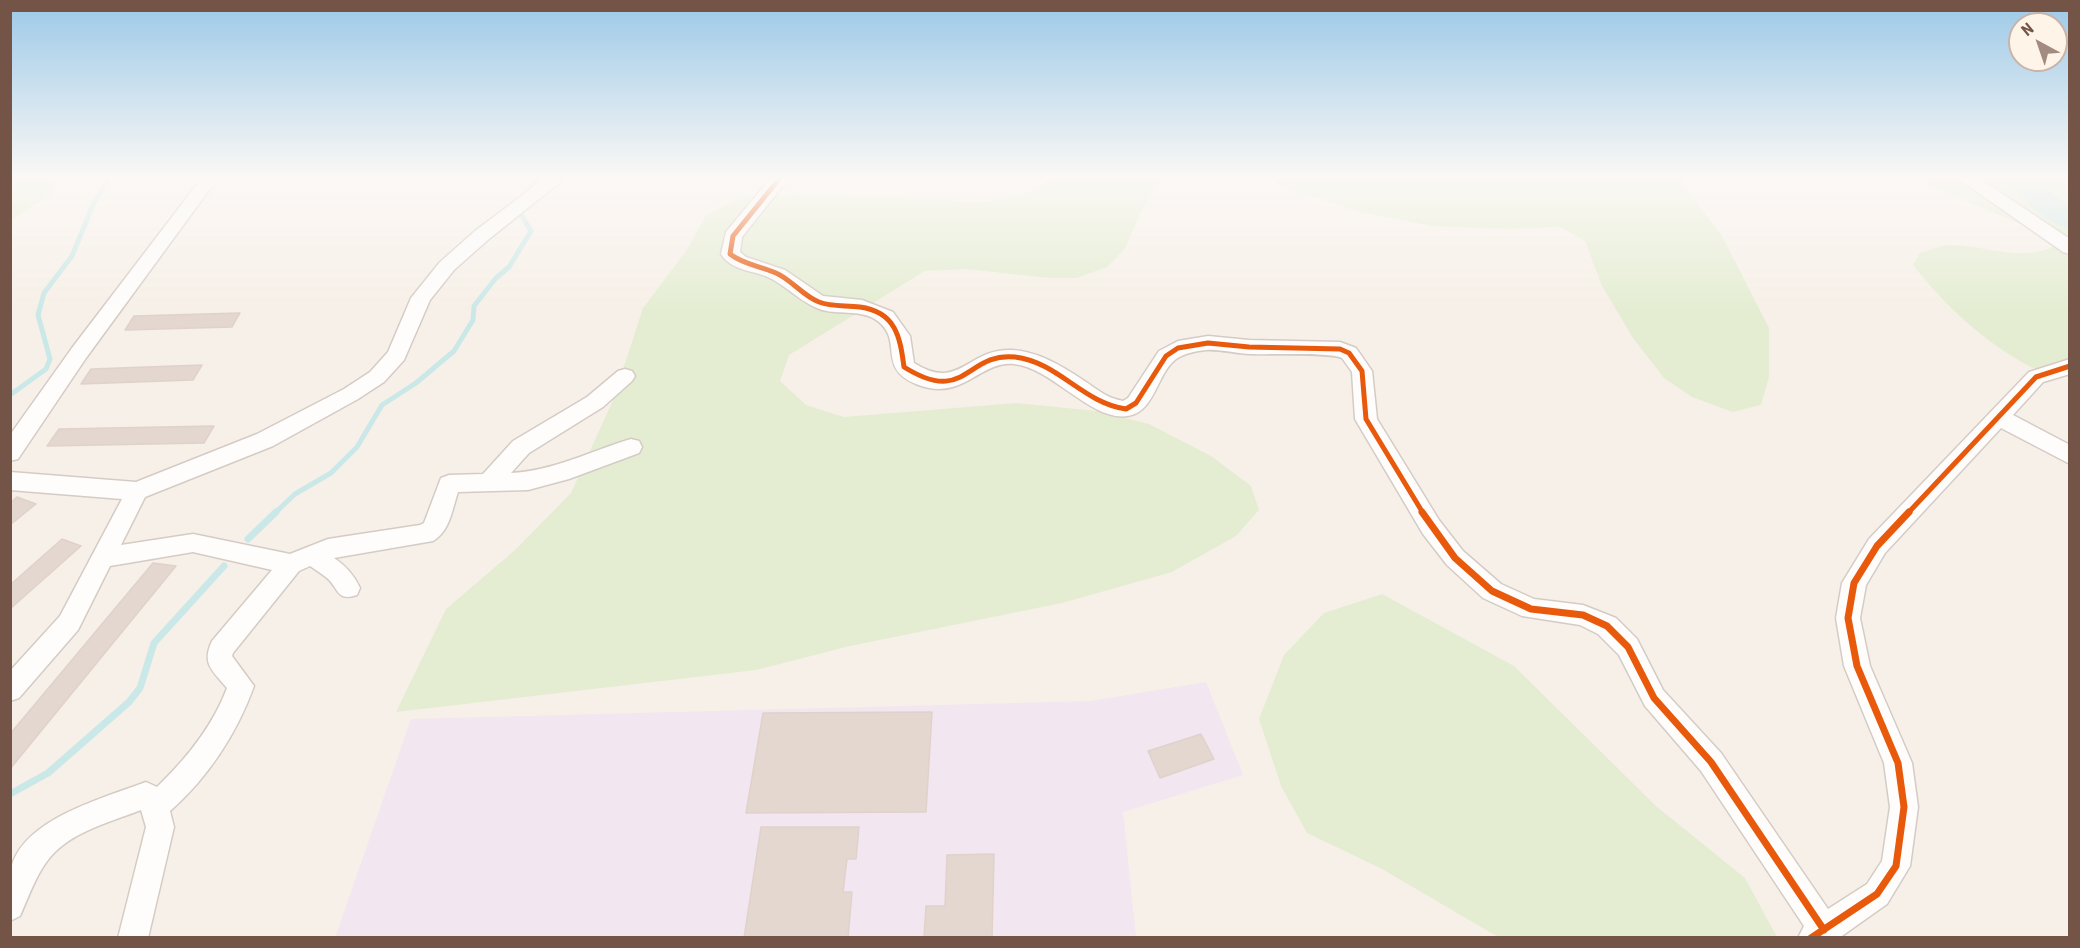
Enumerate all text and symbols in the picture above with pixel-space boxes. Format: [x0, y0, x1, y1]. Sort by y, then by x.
north arrow [2008, 12, 2068, 72]
text: N [2018, 19, 2037, 40]

